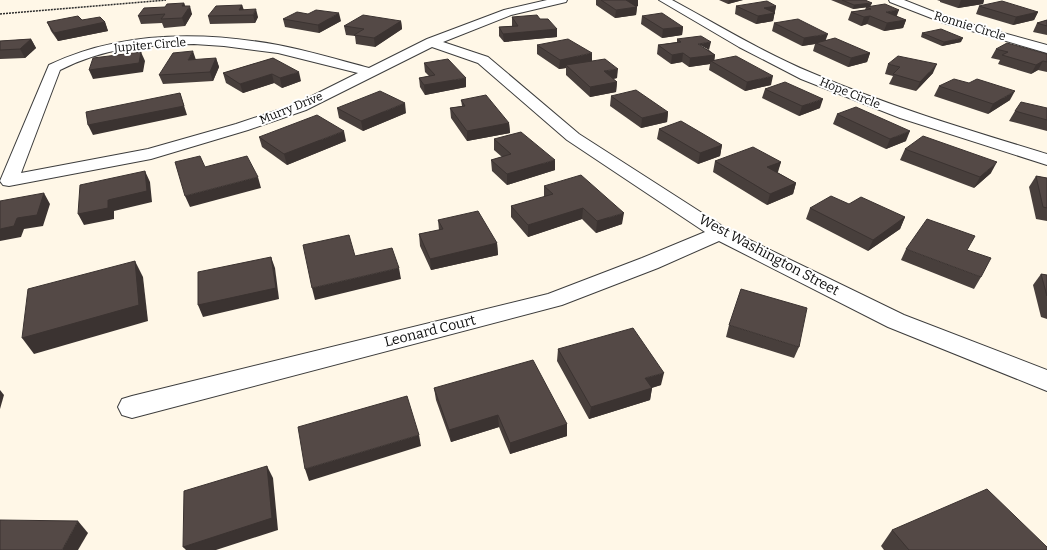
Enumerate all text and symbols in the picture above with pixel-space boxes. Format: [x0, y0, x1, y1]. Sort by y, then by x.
street label: Ronnie Circle [932, 8, 1008, 44]
street label: Jupiter Circle [112, 35, 187, 55]
street label: Hope Circle [818, 74, 882, 112]
street label: Murry Drive [257, 89, 325, 127]
street label: West Washington Street [696, 211, 842, 299]
street label: Leonard Court [383, 311, 477, 351]

